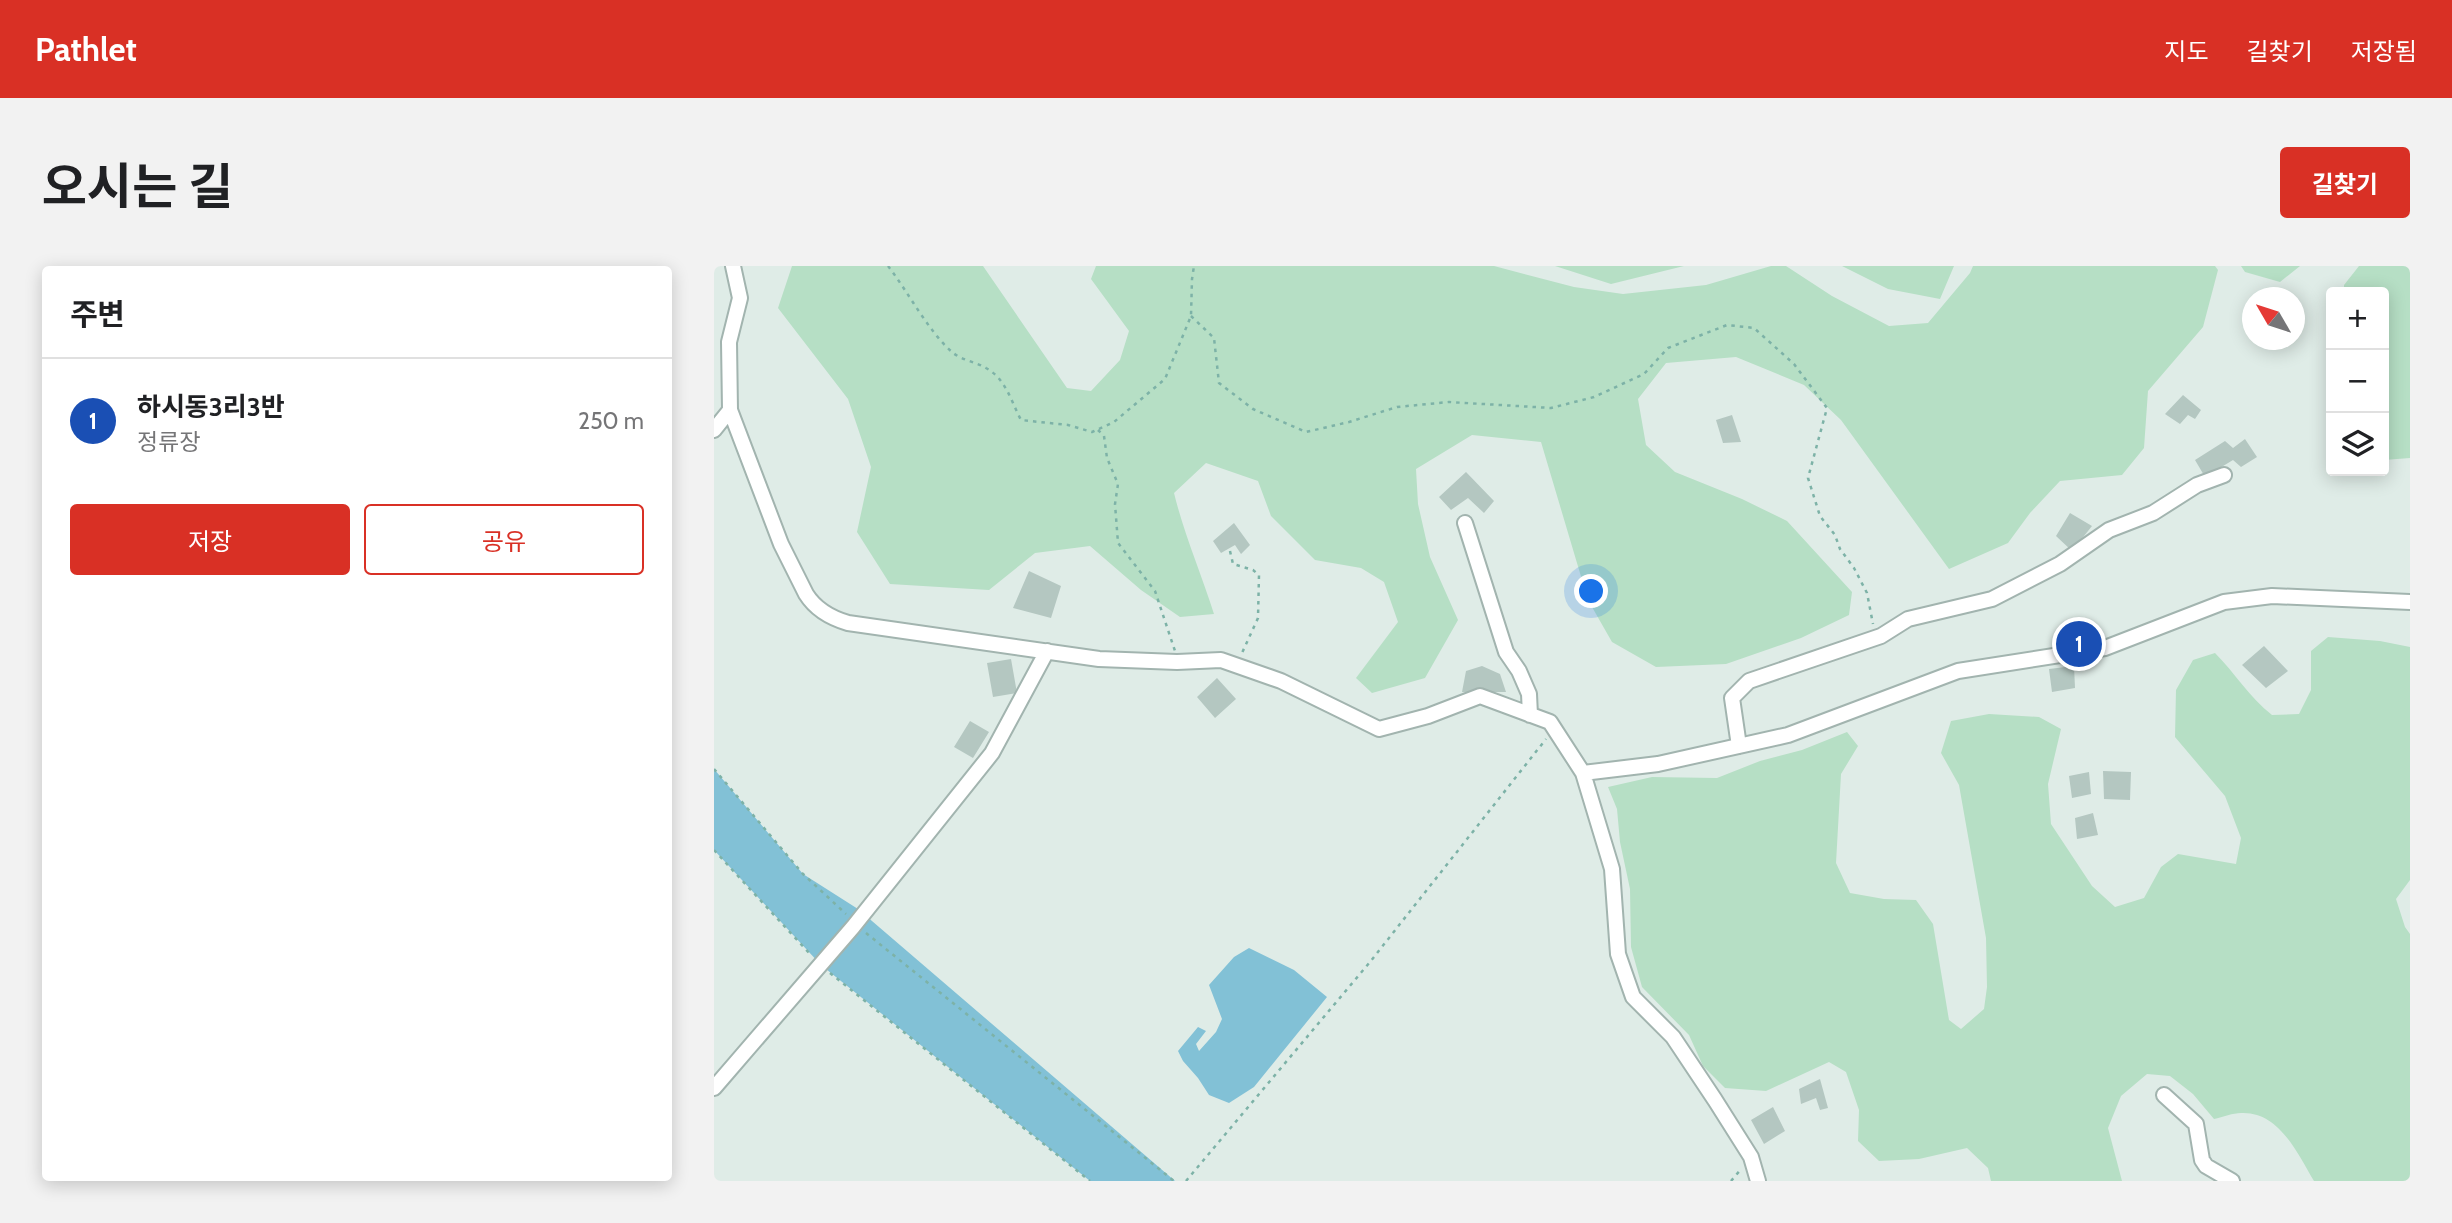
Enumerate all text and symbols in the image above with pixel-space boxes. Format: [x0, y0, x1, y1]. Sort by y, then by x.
text: Pathlet [35, 29, 137, 69]
text: 지도 [2164, 37, 2209, 66]
text: 길찾기 [2247, 37, 2313, 66]
text: 저장됨 [2351, 37, 2417, 66]
button: 길찾기 [2280, 147, 2410, 218]
text: 오시는 길 [42, 157, 233, 216]
north arrow [2242, 287, 2305, 350]
map controls [2326, 287, 2389, 476]
button: + [2326, 287, 2389, 350]
text: 주변 [70, 296, 125, 333]
button: − [2326, 350, 2389, 413]
text: 하시동3리3반 [137, 391, 285, 423]
text: 1 [89, 407, 97, 435]
text: 250 m [578, 407, 644, 435]
button: layers [2326, 413, 2389, 476]
text: 정류장 [137, 428, 200, 456]
button: 저장 [70, 504, 350, 575]
button: 공유 [364, 504, 644, 575]
your location [1574, 574, 1608, 608]
pin: 1 [2056, 618, 2102, 670]

